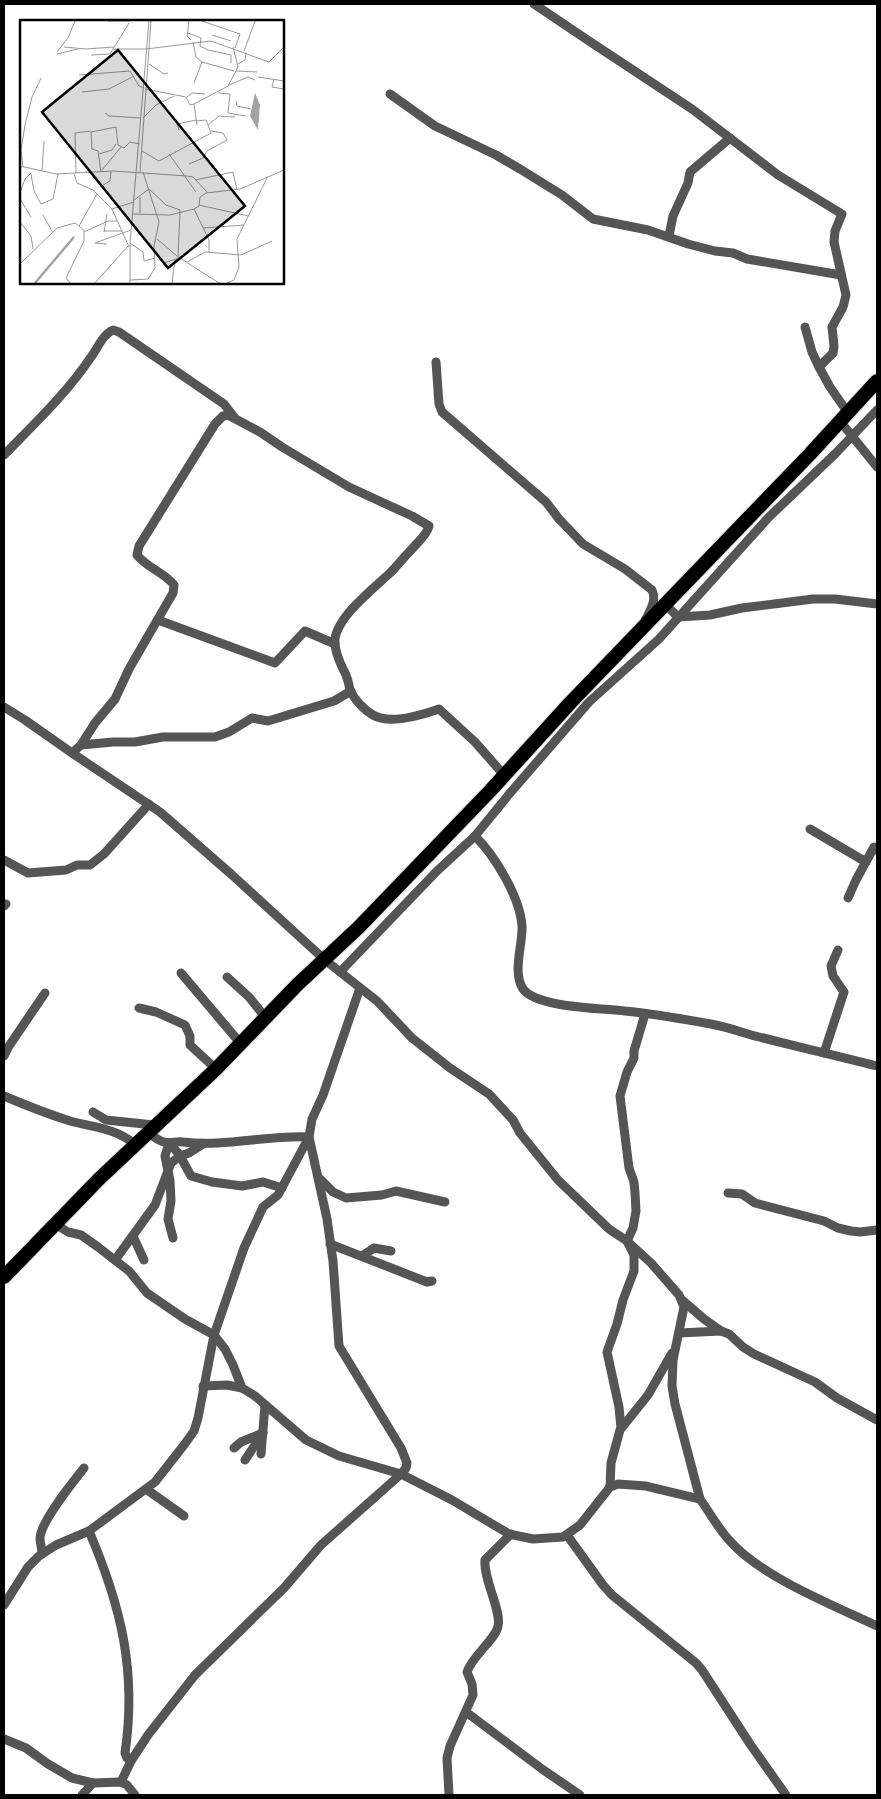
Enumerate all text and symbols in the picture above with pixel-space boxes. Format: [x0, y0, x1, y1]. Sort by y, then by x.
inset map [20, 20, 284, 284]

